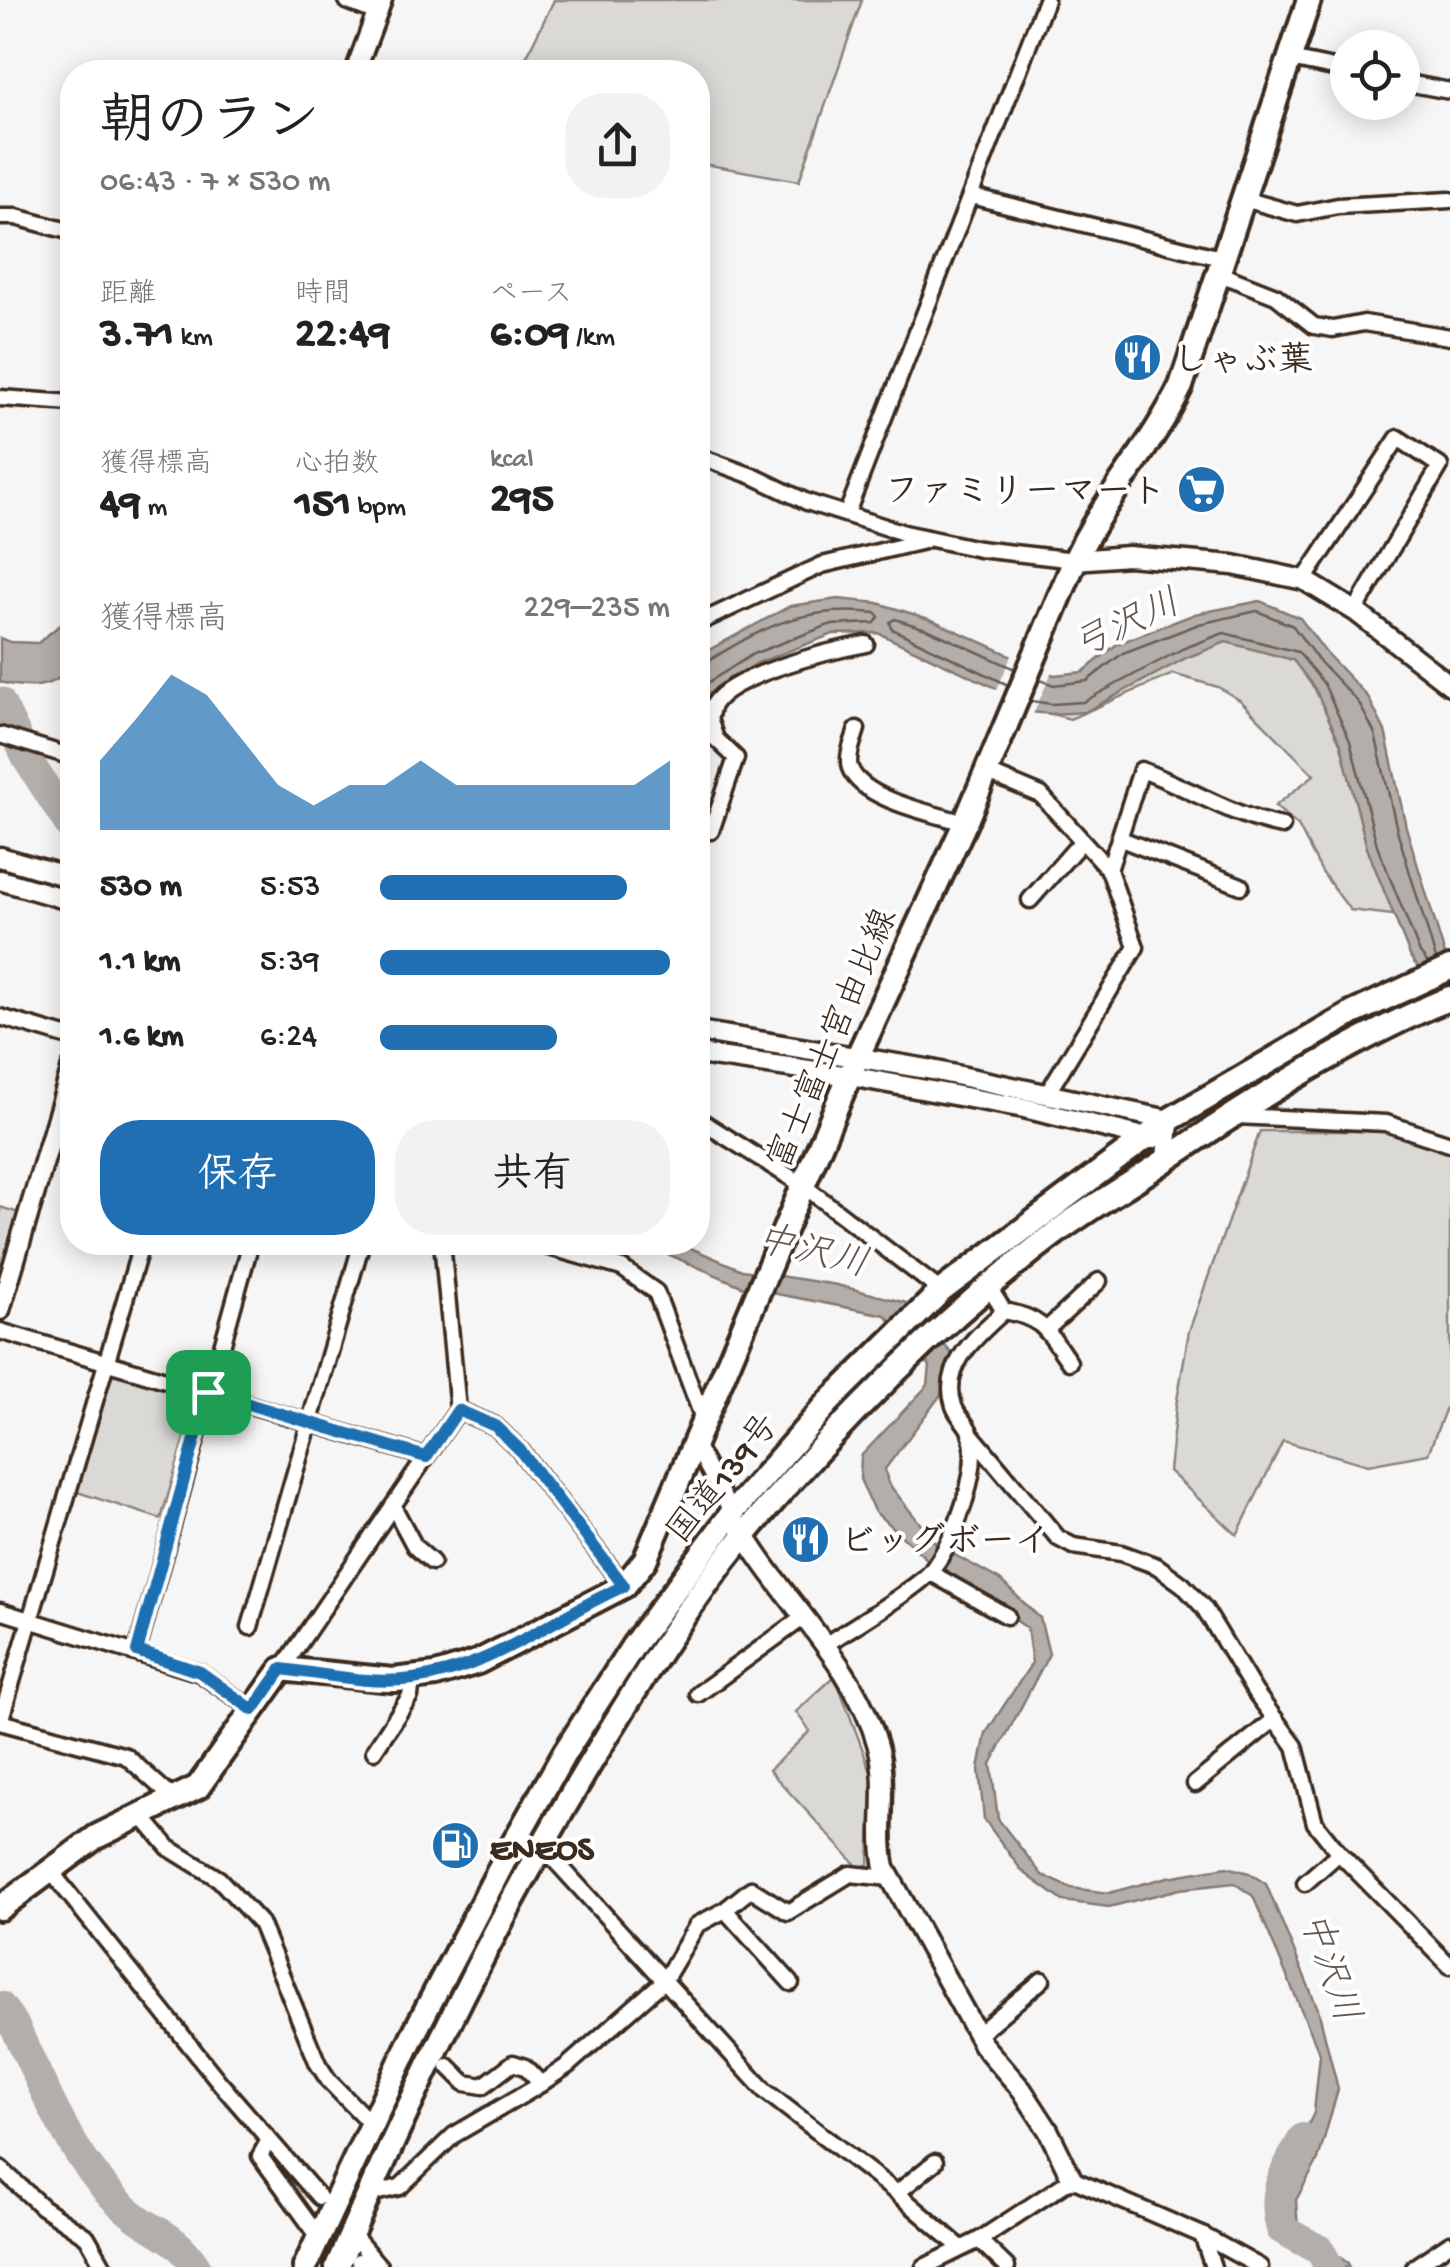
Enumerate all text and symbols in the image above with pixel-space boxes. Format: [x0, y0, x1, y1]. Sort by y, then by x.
map controls [1330, 30, 1420, 120]
button: locate [1330, 30, 1420, 120]
button: share [565, 93, 670, 198]
text: 朝のラン [100, 94, 320, 158]
text: 06:43 · 7 × 530 m [100, 164, 331, 202]
text: 距離 [100, 279, 156, 312]
text: 時間 [295, 279, 351, 312]
text: ペース [490, 279, 572, 312]
text: 3.71 [100, 312, 174, 361]
text: 22:49 [295, 312, 390, 361]
text: 6:09 [490, 312, 569, 361]
text: km [174, 322, 213, 355]
text: /km [569, 322, 615, 355]
restaurant icon: しゃぶ葉 [1112, 332, 1164, 384]
place label: しゃぶ葉 [1173, 341, 1313, 384]
text: kcal [490, 444, 534, 477]
text: 獲得標高 [100, 449, 212, 482]
text: 心拍数 [295, 449, 379, 482]
supermarket icon: ファミリーマート [1175, 463, 1227, 515]
place label: ファミリーマート [885, 474, 1166, 515]
text: 295 [490, 477, 554, 526]
text: 49 [100, 482, 141, 531]
text: 151 [295, 482, 351, 531]
text: m [141, 492, 167, 525]
text: bpm [351, 492, 406, 525]
water label: 弓沢川 [1066, 583, 1188, 671]
text: 229–235 m [524, 590, 670, 628]
text: 獲得標高 [100, 602, 228, 640]
text: 530 m [100, 869, 182, 907]
text: 5:53 [260, 869, 320, 907]
street label: 富士富士宮由比線 [760, 902, 909, 1177]
text: 1.1 km [100, 944, 180, 982]
text: 5:39 [260, 944, 320, 982]
text: 1.6 km [100, 1019, 184, 1057]
text: 6:24 [260, 1019, 317, 1057]
button: 保存 [100, 1120, 375, 1235]
button: 共有 [395, 1120, 670, 1235]
water label: 中沢川 [751, 1217, 873, 1290]
pin [166, 1350, 251, 1435]
icon: arrive [181, 1365, 236, 1420]
street label: 国道139号 [660, 1407, 790, 1554]
restaurant icon: ビッグボーイ [779, 1513, 831, 1565]
place label: ビッグボーイ [840, 1522, 1050, 1565]
fuel station icon: ENEOS [429, 1820, 481, 1872]
place label: ENEOS [490, 1831, 595, 1872]
water label: 中沢川 [1287, 1906, 1369, 2029]

